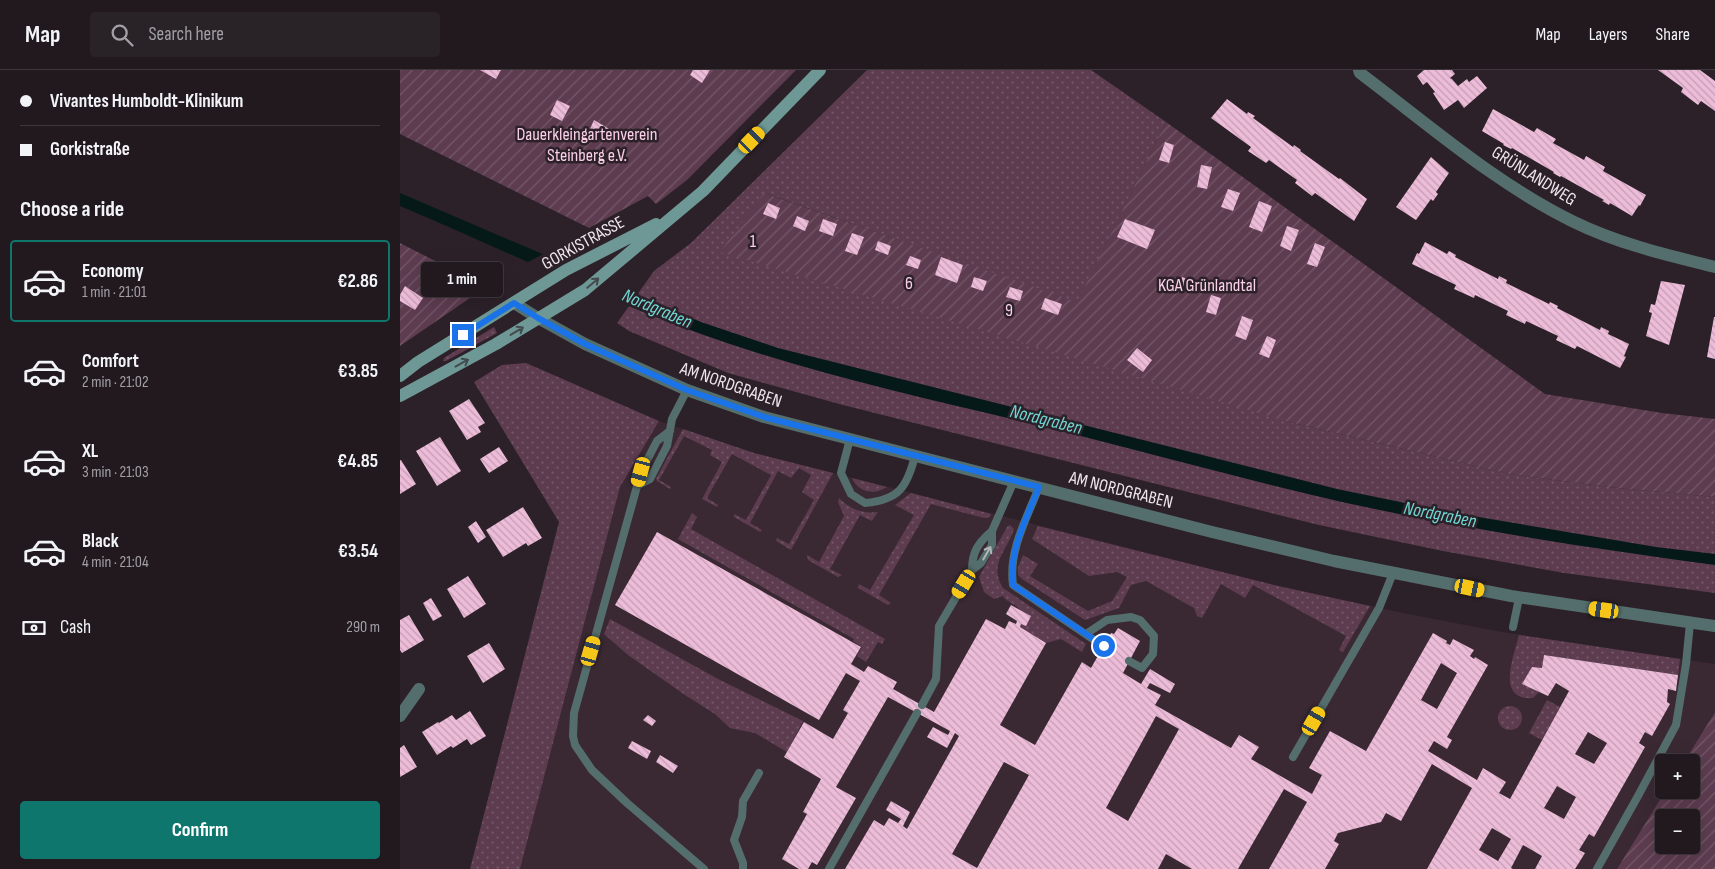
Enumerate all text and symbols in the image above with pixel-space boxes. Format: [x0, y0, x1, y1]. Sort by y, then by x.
search box [90, 12, 440, 57]
text: Map [25, 20, 60, 49]
icon: search [108, 21, 136, 49]
text: Search here [148, 23, 224, 46]
text: Map [1536, 24, 1561, 45]
text: Layers [1589, 24, 1628, 45]
text: Share [1656, 24, 1690, 45]
text: Vivantes Humboldt-Klinikum [50, 90, 243, 113]
park label: Dauerkleingartenverein Steinberg e.V. [517, 124, 657, 166]
car [736, 124, 767, 156]
text: Gorkistraße [50, 138, 130, 161]
street label: GRÜNLANDWEG [1488, 142, 1580, 210]
text: Choose a ride [20, 196, 124, 223]
street label: GORKISTRASSE [538, 212, 628, 274]
park label: 1 [750, 231, 757, 252]
icon: car [22, 259, 67, 304]
text: Economy [82, 260, 144, 283]
callout: 1 min [422, 262, 504, 298]
text: €2.86 [337, 270, 378, 293]
text: 1 min [447, 270, 477, 289]
park label: 6 [905, 273, 913, 294]
park label: KGA Grünlandtal [1158, 275, 1256, 296]
one-way arrow [586, 277, 599, 288]
text: 1 min · 21:01 [82, 283, 147, 302]
water label: Nordgraben [619, 284, 695, 334]
park label: 9 [1005, 300, 1013, 321]
route end [452, 324, 474, 346]
one-way arrow [510, 325, 524, 335]
icon: car [22, 349, 67, 394]
text: Comfort [82, 350, 139, 373]
street label: AM NORDGRABEN [677, 357, 785, 412]
one-way arrow [454, 358, 469, 368]
text: €3.85 [338, 360, 378, 383]
text: 2 min · 21:02 [82, 373, 148, 392]
water label: Nordgraben [1008, 400, 1085, 440]
icon: car [22, 439, 67, 484]
text: XL [82, 440, 98, 463]
text: €4.85 [337, 450, 378, 473]
car [629, 456, 652, 488]
text: 3 min · 21:03 [82, 463, 149, 482]
street label: AM NORDGRABEN [1066, 467, 1175, 513]
water label: Nordgraben [1402, 497, 1478, 533]
icon: car [22, 529, 67, 574]
text: Black [82, 530, 119, 553]
text: €3.54 [338, 540, 378, 563]
one-way arrow [982, 546, 992, 561]
text: 4 min · 21:04 [82, 553, 149, 572]
car [949, 567, 978, 601]
car [1453, 578, 1486, 598]
car [1588, 600, 1619, 620]
icon: cash [20, 614, 48, 642]
text: Cash [60, 616, 91, 639]
text: 290 m [346, 618, 380, 637]
car [579, 635, 602, 667]
route start [1093, 635, 1115, 657]
car [1300, 704, 1327, 738]
map controls [1655, 754, 1700, 854]
button: + [1655, 754, 1700, 799]
button: Confirm [20, 801, 380, 859]
button: − [1655, 809, 1700, 854]

